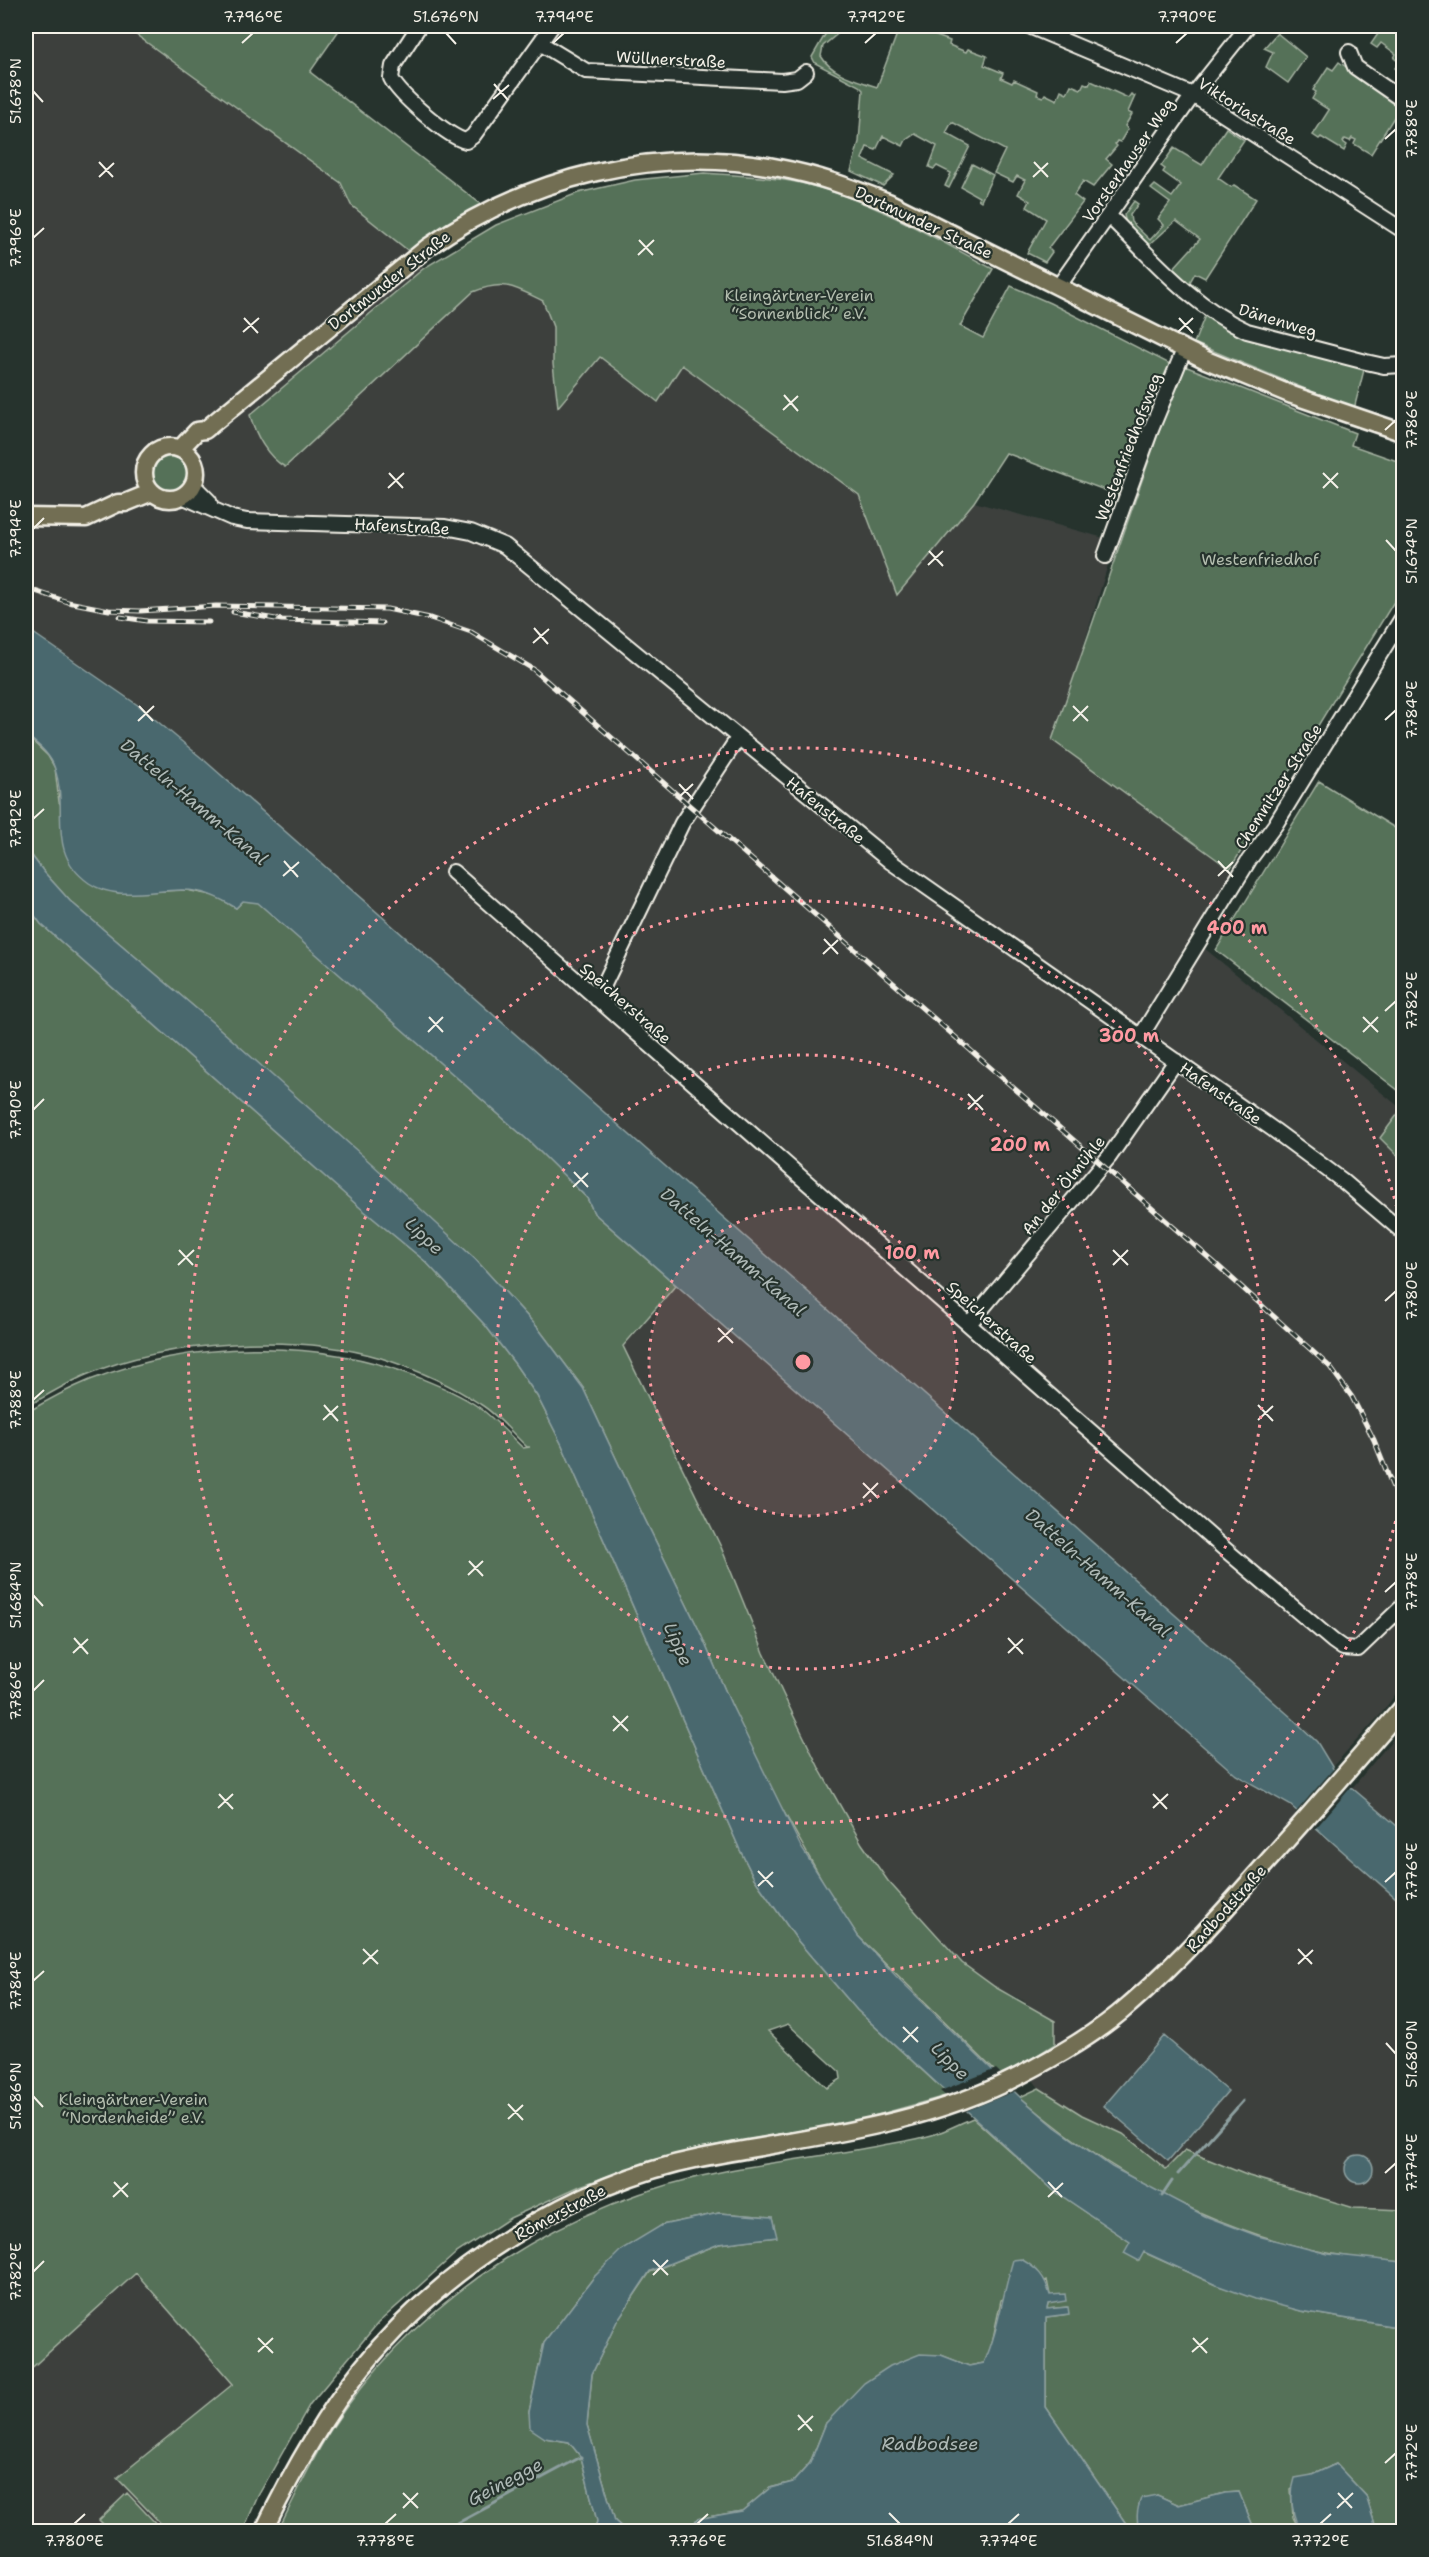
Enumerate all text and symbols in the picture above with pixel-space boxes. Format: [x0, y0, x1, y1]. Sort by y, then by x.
text: 7.796°E [223, 7, 283, 27]
text: 51.676°N [413, 7, 479, 27]
text: 7.794°E [534, 7, 594, 27]
text: 7.792°E [847, 7, 905, 27]
text: 7.790°E [1157, 7, 1217, 27]
street label: Wüllnerstraße [616, 46, 726, 73]
text: 51.678°N [6, 58, 26, 124]
street label: Viktoriastraße [1194, 73, 1300, 150]
street label: Vorsterhauser Weg [1078, 94, 1179, 227]
text: 7.788°E [1402, 99, 1422, 159]
street label: Dortmunder Straße [852, 181, 996, 264]
text: 7.796°E [6, 208, 26, 268]
street label: Dortmunder Straße [324, 226, 455, 335]
park label: Kleingärtner-Verein “Sonnenblick” e.V. [724, 285, 874, 324]
street label: Dänenweg [1236, 299, 1320, 342]
street label: Westenfriedhofsweg [1091, 370, 1166, 524]
text: 7.786°E [1402, 390, 1422, 450]
text: 7.794°E [6, 499, 26, 559]
street label: Hafenstraße [354, 514, 450, 539]
text: 51.674°N [1402, 518, 1422, 584]
park label: Westenfriedhof [1201, 549, 1320, 570]
text: 7.784°E [1402, 680, 1422, 740]
street label: Chemnitzer Straße [1230, 720, 1327, 853]
water label: Datteln-Hamm-Kanal [115, 733, 273, 871]
street label: Hafenstraße [782, 772, 869, 849]
text: 7.792°E [6, 790, 26, 848]
text: 400 m [1207, 916, 1268, 940]
street label: Speicherstraße [576, 958, 676, 1049]
text: 7.782°E [1402, 972, 1422, 1030]
text: 300 m [1099, 1024, 1160, 1048]
street label: Hafenstraße [1176, 1057, 1266, 1129]
text: 7.790°E [6, 1080, 26, 1140]
street label: An der Ölmühle [1017, 1131, 1110, 1239]
text: 200 m [990, 1133, 1051, 1157]
water label: Datteln-Hamm-Kanal [655, 1182, 811, 1322]
water label: Lippe [399, 1212, 449, 1260]
text: 100 m [884, 1241, 940, 1265]
text: 7.780°E [1402, 1261, 1422, 1321]
street label: Speicherstraße [942, 1276, 1041, 1368]
centre of rings [793, 1352, 813, 1372]
text: 7.788°E [6, 1370, 26, 1430]
water label: Datteln-Hamm-Kanal [1020, 1503, 1176, 1643]
text: 7.778°E [1402, 1553, 1422, 1611]
text: 51.684°N [6, 1561, 26, 1629]
water label: Lippe [658, 1619, 698, 1669]
text: 7.786°E [6, 1661, 26, 1721]
text: 7.776°E [1402, 1843, 1422, 1901]
street label: Radbodstraße [1182, 1860, 1271, 1956]
text: 7.784°E [6, 1951, 26, 2011]
text: 51.680°N [1402, 2020, 1422, 2088]
water label: Lippe [926, 2037, 974, 2085]
text: 51.686°N [6, 2062, 26, 2130]
park label: Kleingärtner-Verein “Nordenheide” e.V. [58, 2089, 208, 2128]
text: 7.774°E [1402, 2134, 1422, 2192]
street label: Römerstraße [511, 2180, 609, 2245]
text: 7.782°E [6, 2243, 26, 2301]
text: 7.772°E [1402, 2424, 1422, 2482]
water label: Radbodsee [882, 2432, 978, 2456]
water label: Geinegge [463, 2452, 547, 2512]
text: 7.780°E [44, 2531, 104, 2551]
text: 7.778°E [356, 2531, 414, 2551]
text: 7.776°E [668, 2531, 726, 2551]
text: 51.684°N [866, 2531, 934, 2551]
text: 7.774°E [979, 2531, 1037, 2551]
text: 7.772°E [1291, 2531, 1349, 2551]

